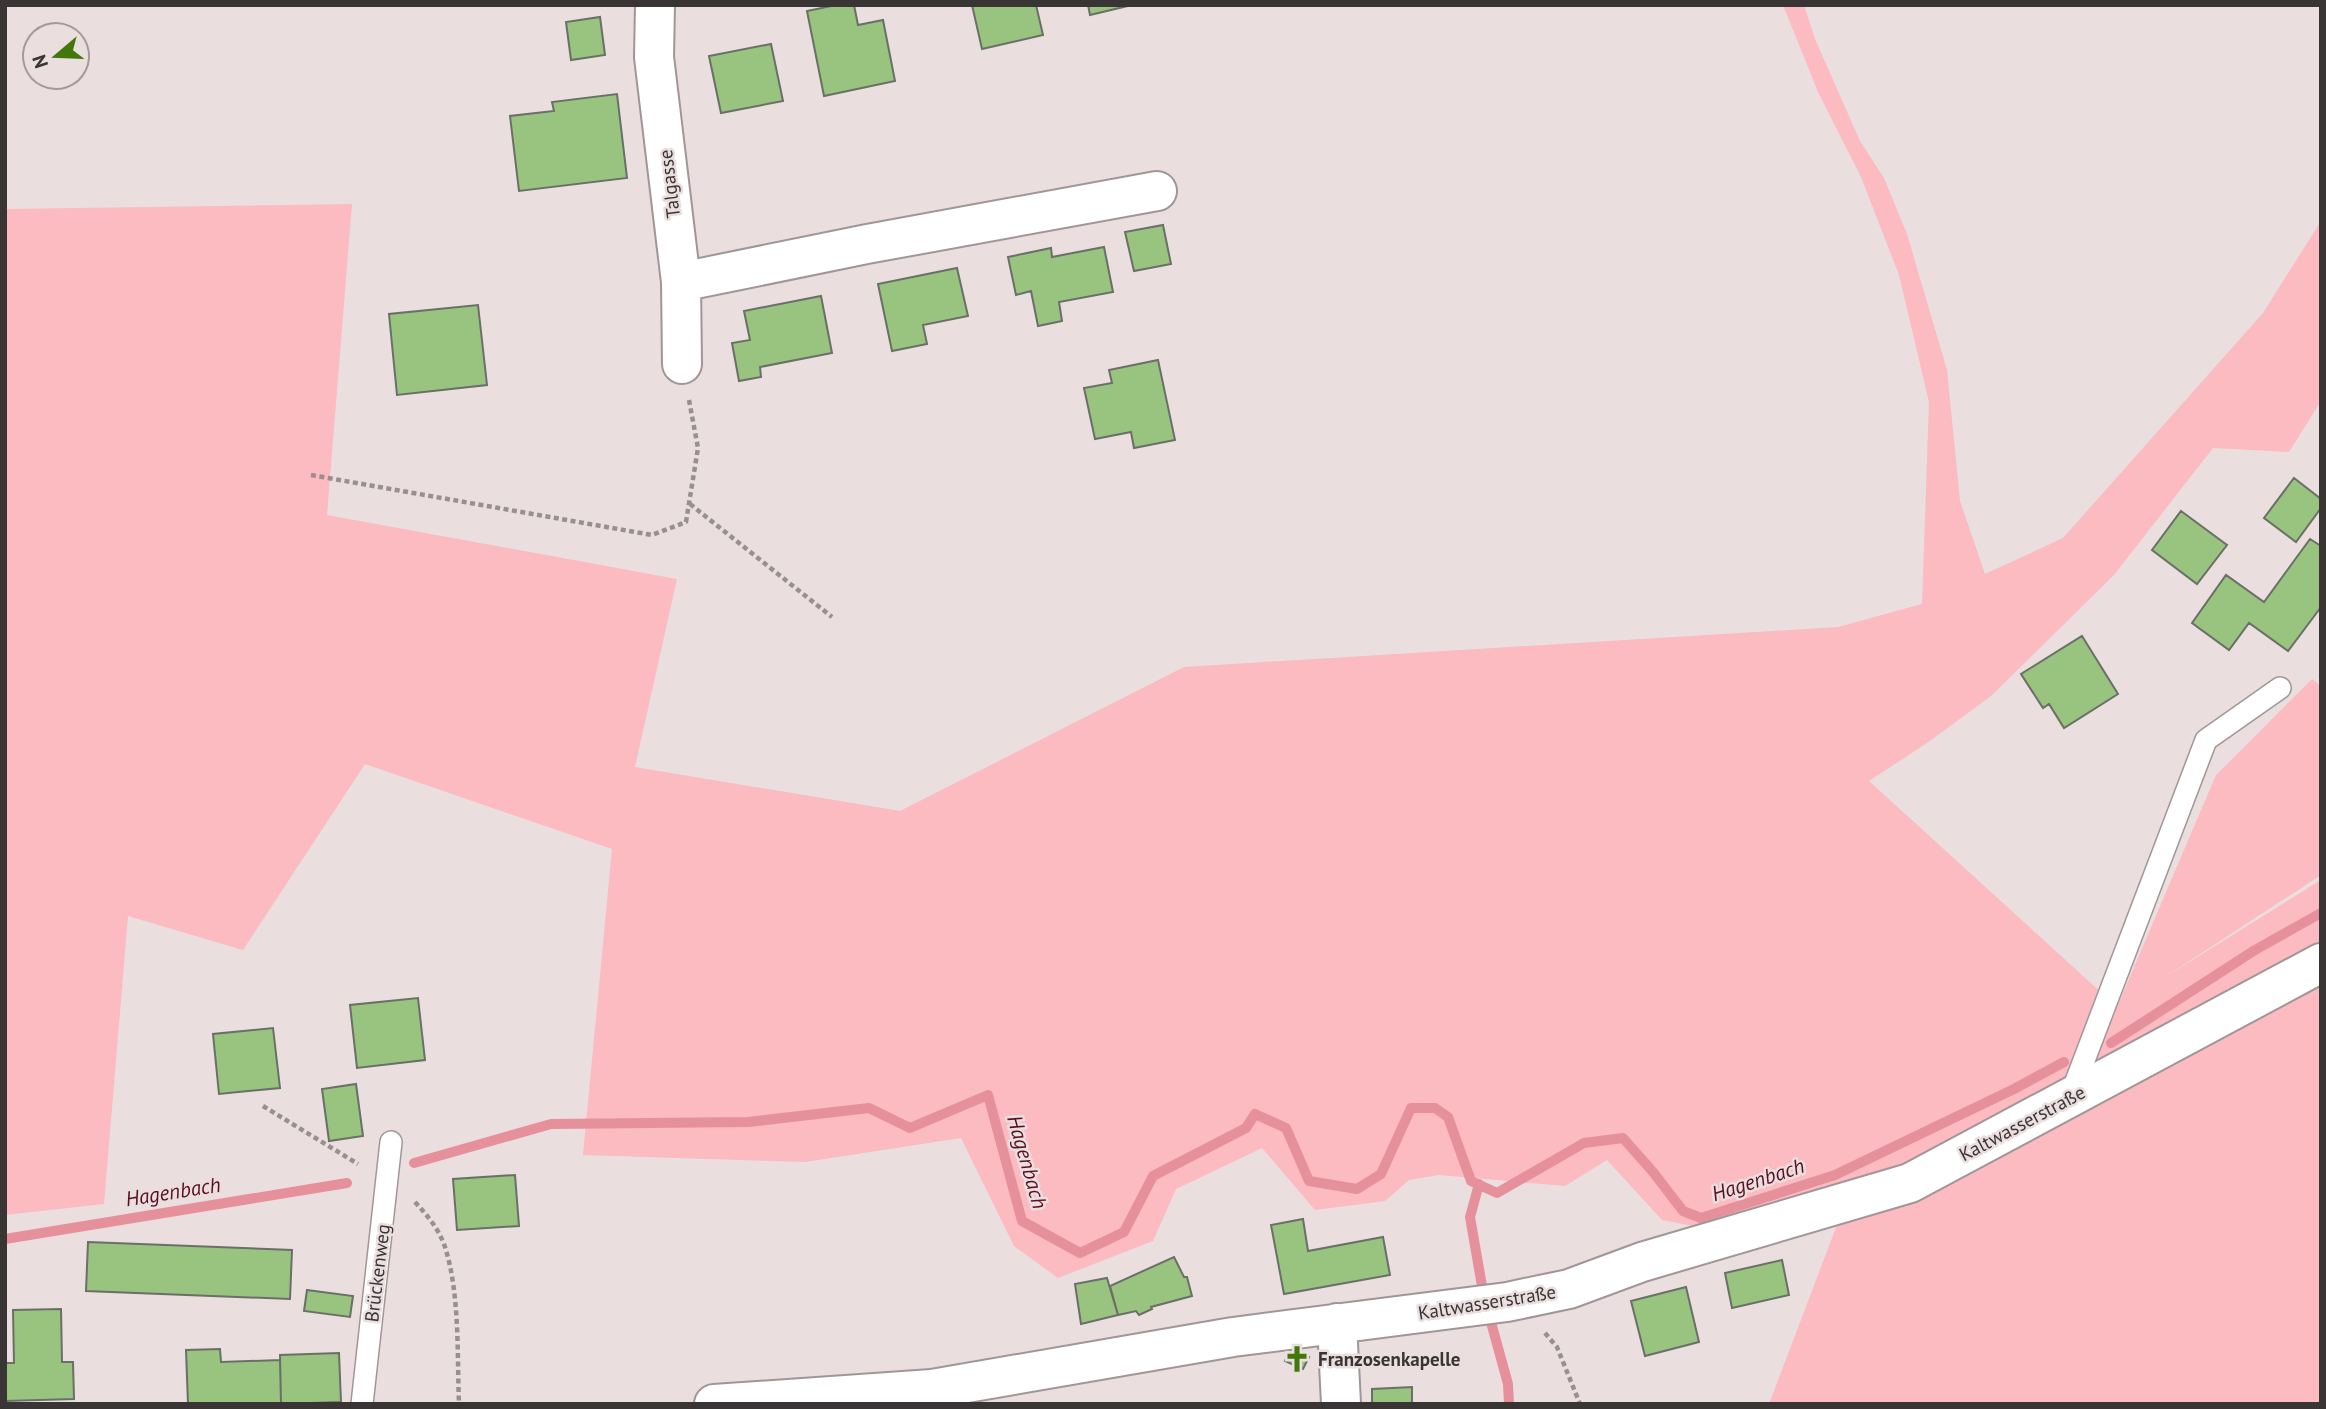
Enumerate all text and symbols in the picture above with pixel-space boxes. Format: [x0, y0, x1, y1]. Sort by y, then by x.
north arrow [21, 21, 91, 91]
text: N [27, 52, 53, 71]
street label: Talgasse [653, 148, 685, 220]
street label: Kaltwasserstraße [1955, 1080, 2089, 1166]
water label: Hagenbach [1001, 1112, 1054, 1212]
water label: Hagenbach [1708, 1152, 1808, 1207]
water label: Hagenbach [123, 1171, 222, 1212]
street label: Brückenweg [359, 1223, 395, 1323]
street label: Kaltwasserstraße [1416, 1279, 1558, 1325]
church icon: Franzosenkapelle [1282, 1344, 1312, 1374]
place label: Franzosenkapelle [1318, 1347, 1460, 1371]

